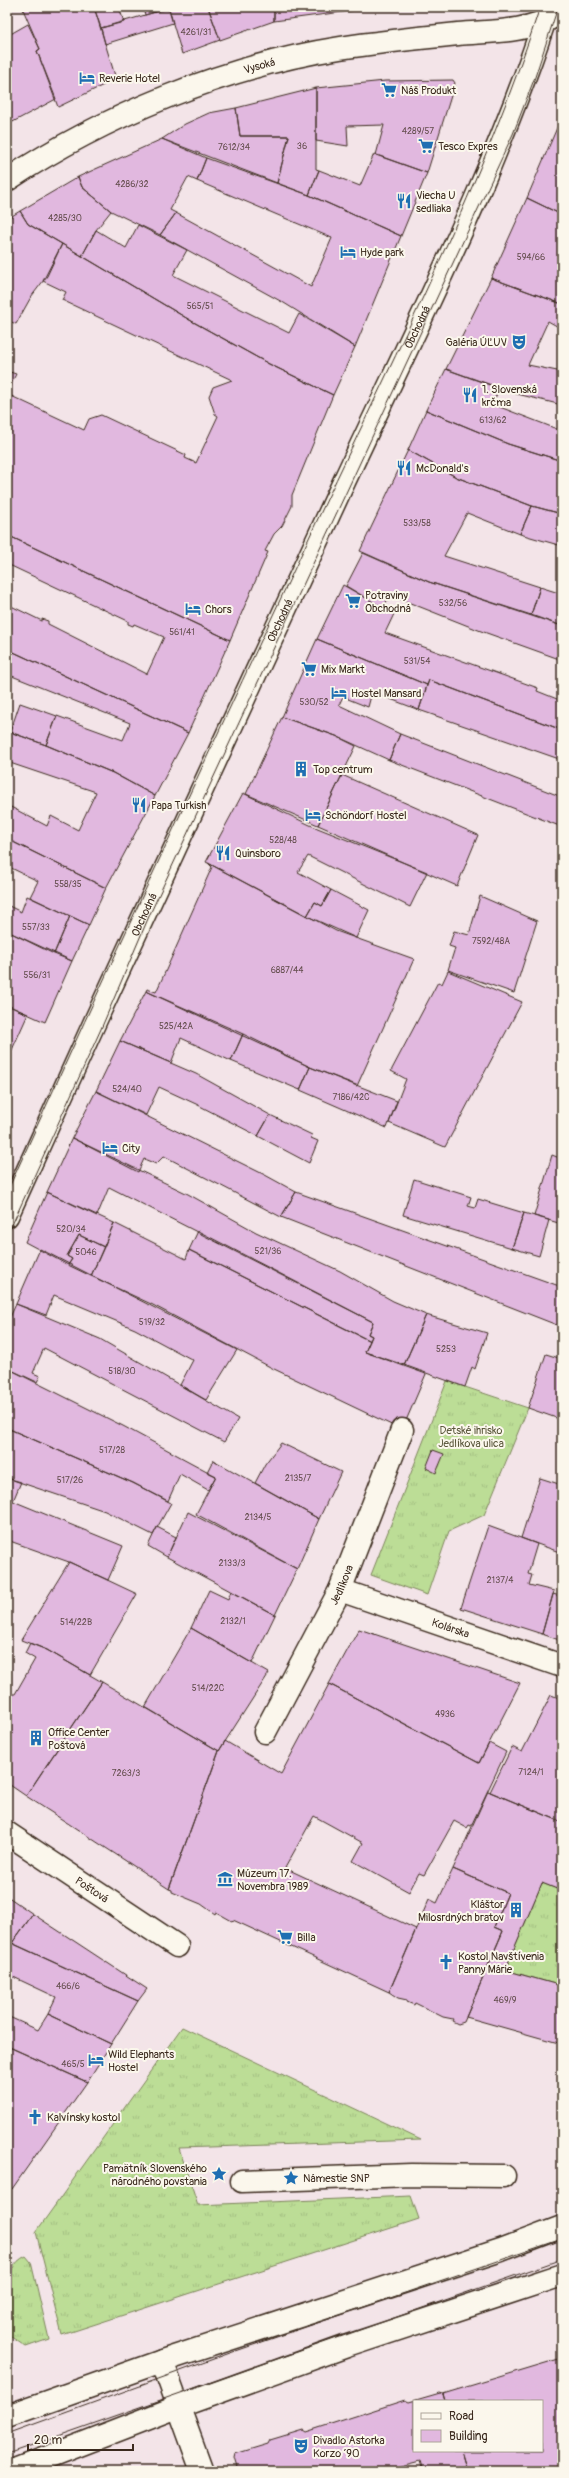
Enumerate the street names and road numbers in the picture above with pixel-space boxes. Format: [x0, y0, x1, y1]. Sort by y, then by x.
street label: Vysoká [242, 56, 276, 77]
street label: Obchodná [402, 304, 433, 351]
street label: Obchodná [265, 597, 296, 644]
street label: Obchodná [129, 891, 160, 938]
street label: Jedlíkova [327, 1563, 356, 1607]
street label: Kolárska [430, 1616, 471, 1641]
street label: Poštová [73, 1874, 111, 1906]

